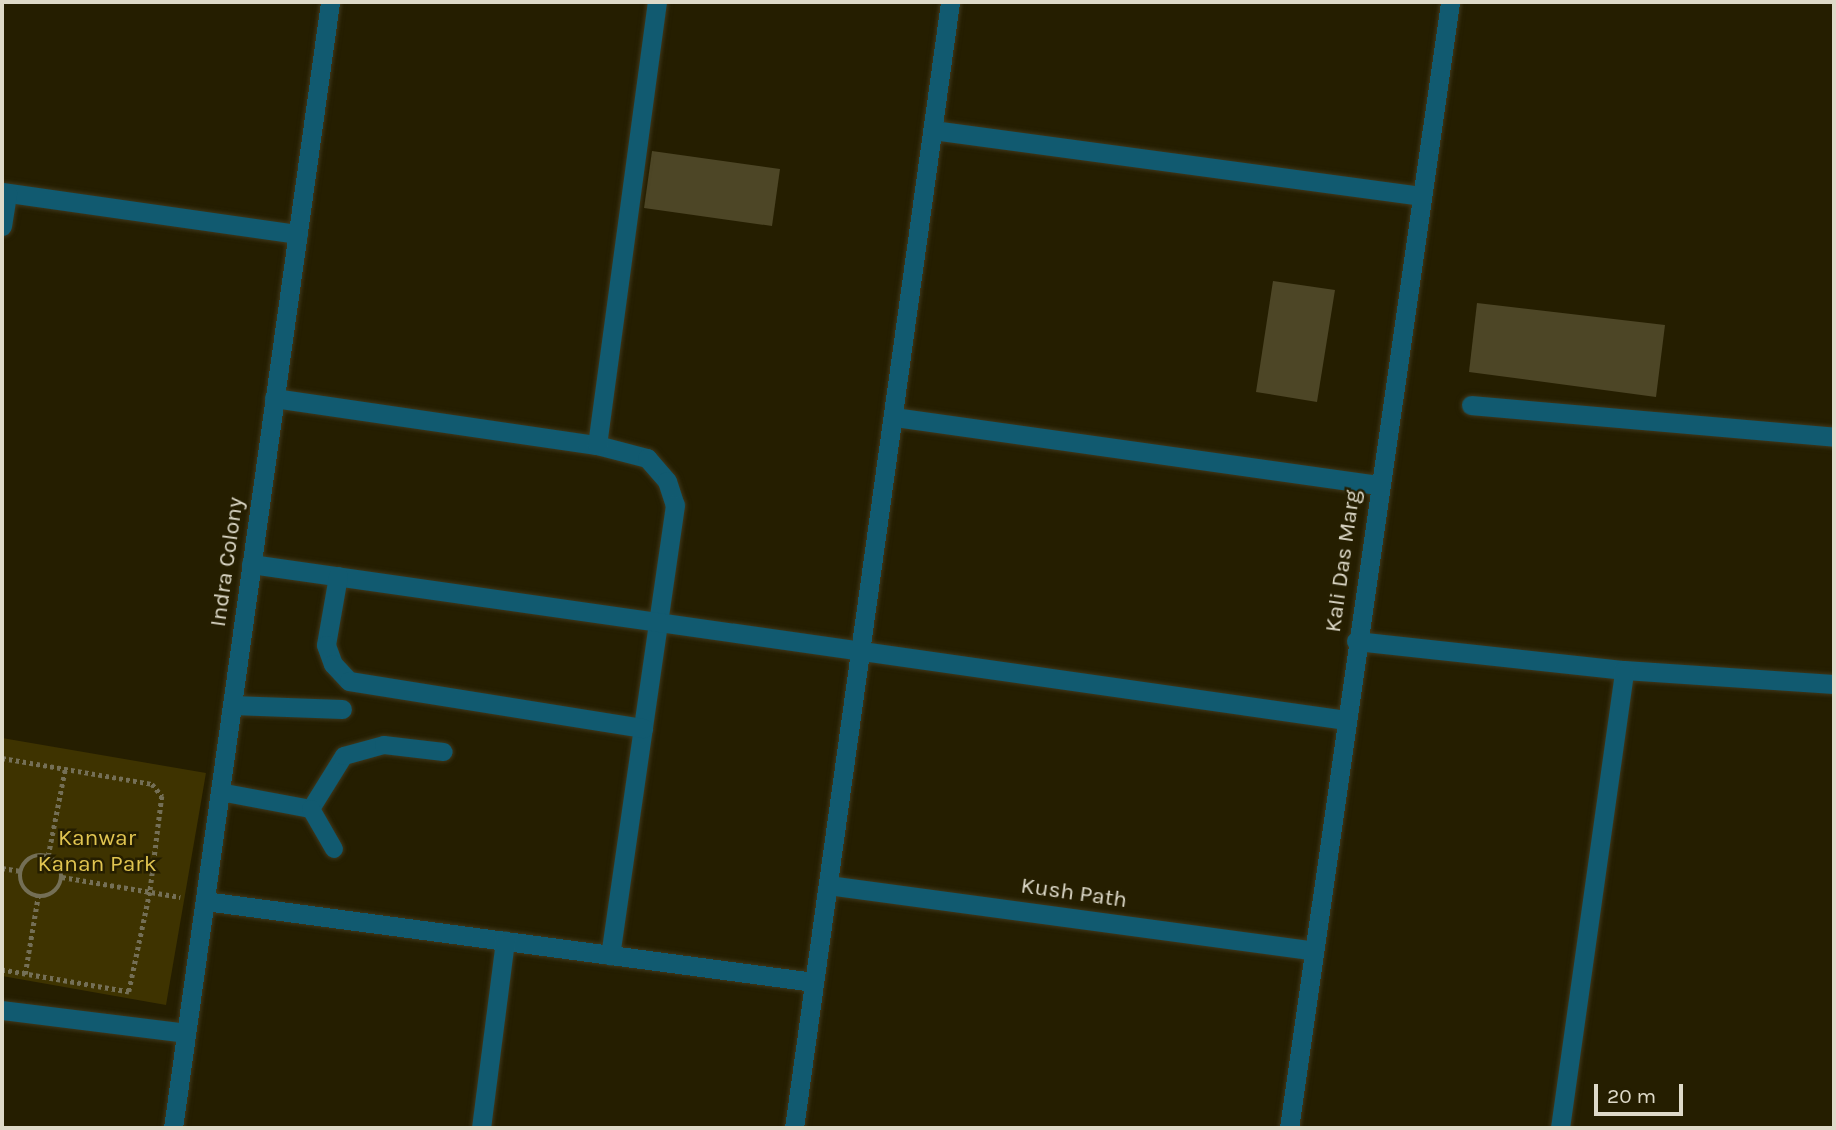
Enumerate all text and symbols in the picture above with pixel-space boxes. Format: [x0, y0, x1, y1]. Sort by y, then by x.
street label: Kali Das Marg [1319, 488, 1367, 634]
street label: Indra Colony [204, 495, 250, 629]
park label: Kanwar Kanan Park [37, 824, 157, 878]
street label: Kush Path [1019, 872, 1129, 914]
scale bar [1598, 1070, 1687, 1114]
text: 20 m [1607, 1084, 1656, 1108]

